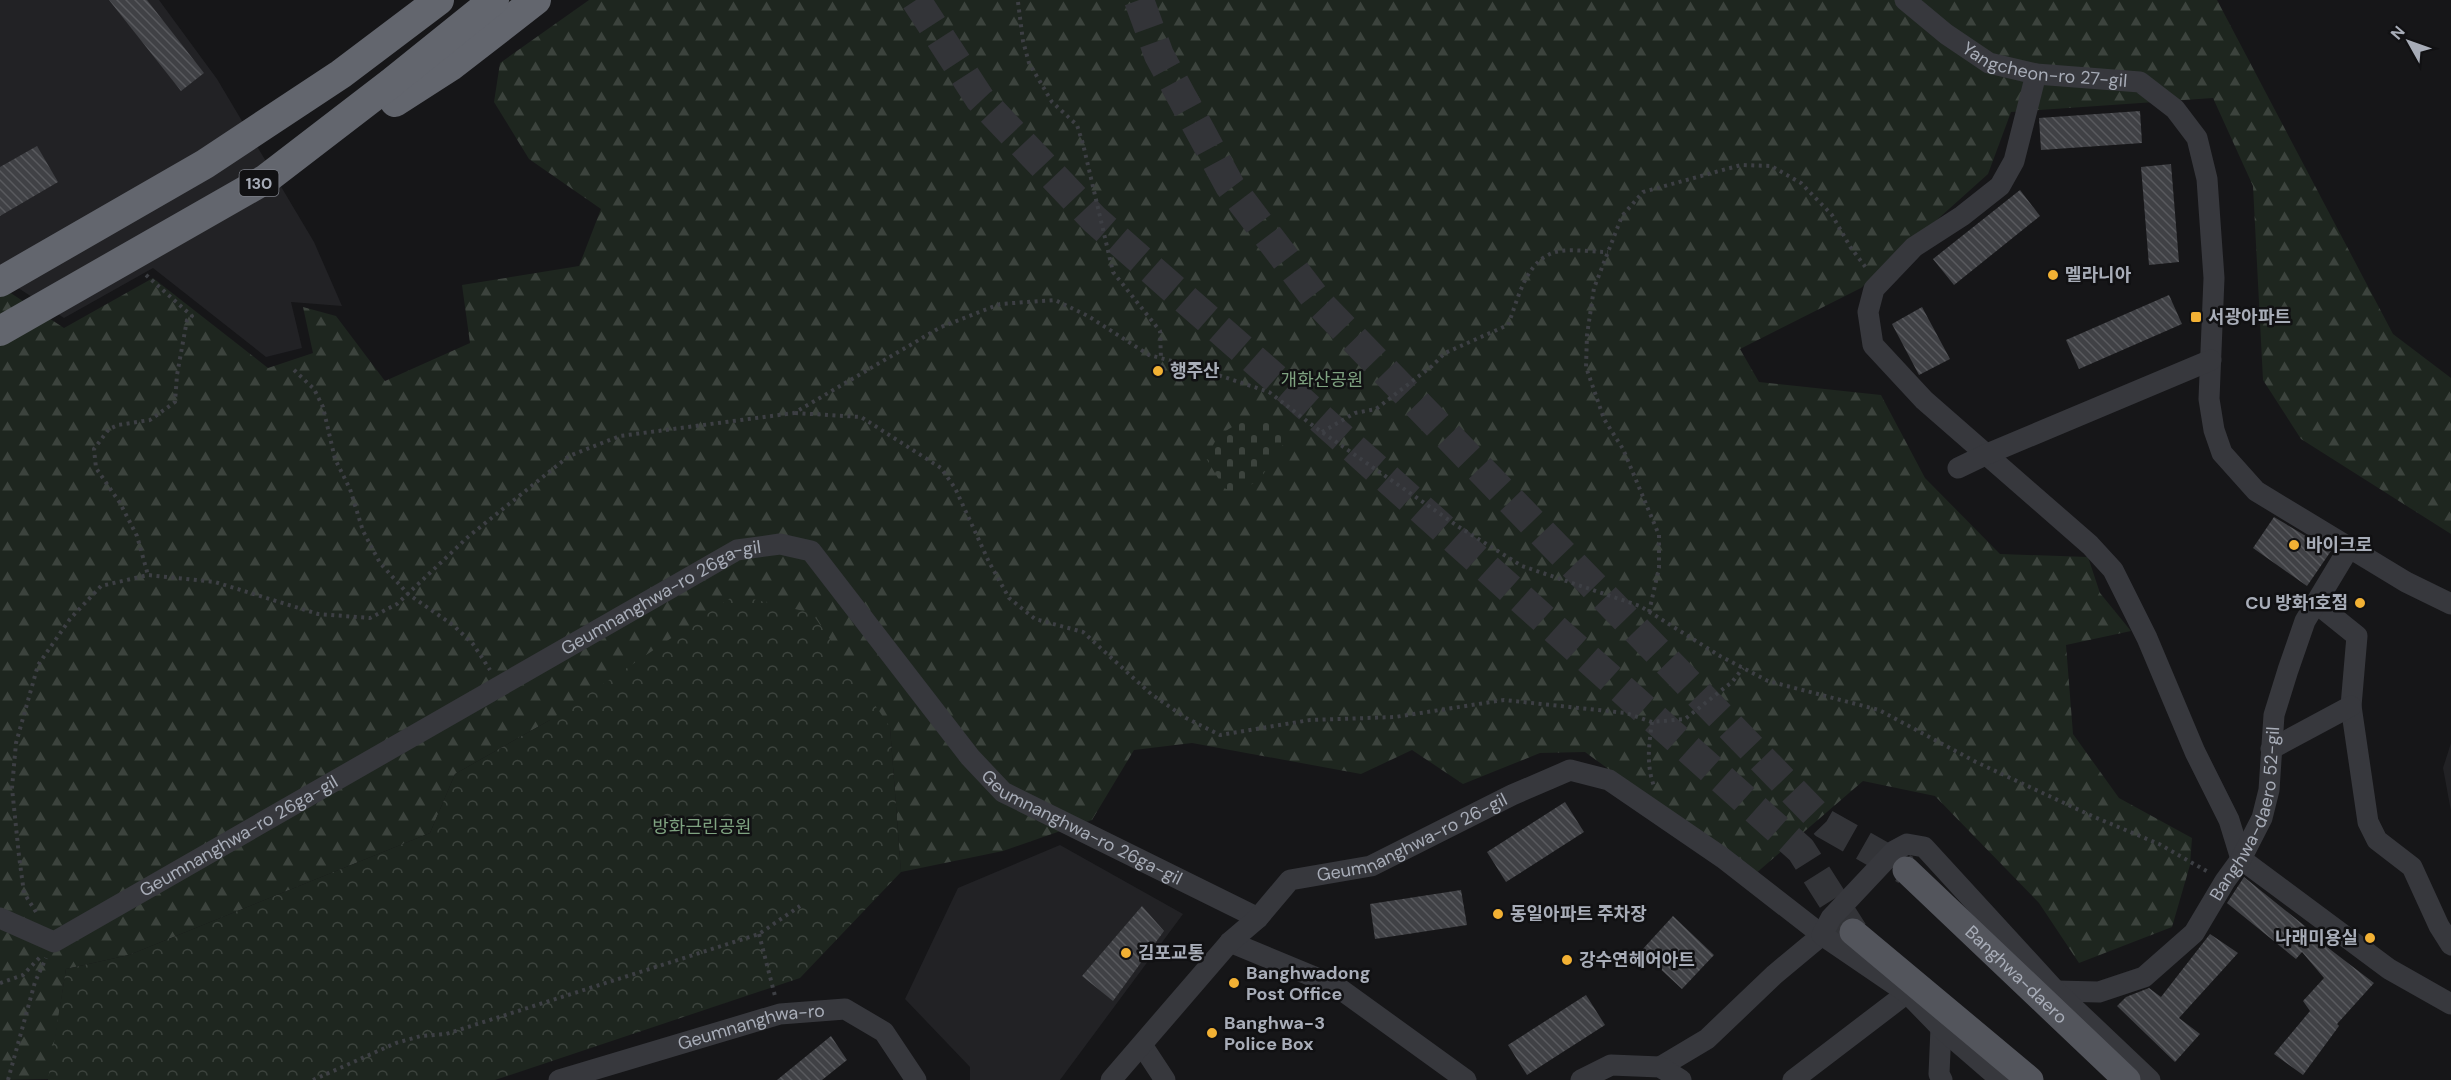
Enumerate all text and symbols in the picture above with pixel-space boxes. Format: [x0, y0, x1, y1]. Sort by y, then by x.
north arrow [2379, 12, 2439, 72]
text: N [2386, 21, 2410, 44]
street label: Yangcheon-ro 27-gil [1957, 36, 2128, 93]
road number: 130 [240, 170, 278, 196]
place label: 멜라니아 [2065, 263, 2132, 287]
marker: 멜라니아 [2046, 268, 2060, 282]
place label: 서광아파트 [2208, 305, 2291, 329]
marker: 서광아파트 [2189, 310, 2203, 324]
place label: 행주산 [1170, 359, 1220, 383]
marker: 행주산 [1151, 364, 1165, 378]
park label: 개화산공원 [1281, 368, 1363, 392]
place label: 바이크로 [2306, 533, 2372, 557]
street label: Geumnanghwa-ro 26ga-gil [556, 535, 762, 661]
marker: 바이크로 [2287, 538, 2301, 552]
place label: CU 방화1호점 [2245, 591, 2348, 615]
marker: CU 방화1호점 [2353, 596, 2367, 610]
street label: Banghwa-daero 52-gil [2204, 726, 2285, 905]
street label: Geumnanghwa-ro 26ga-gil [976, 764, 1186, 891]
street label: Geumnanghwa-ro 26ga-gil [135, 770, 342, 903]
street label: Geumnanghwa-ro 26-gil [1315, 787, 1511, 887]
park label: 방화근린공원 [652, 815, 752, 839]
place label: 동일아파트 주차장 [1510, 902, 1647, 926]
marker: 동일아파트 주차장 [1491, 907, 1505, 921]
street label: Banghwa-daero [1960, 920, 2073, 1029]
place label: 나래미용실 [2275, 926, 2358, 950]
marker: 나래미용실 [2363, 931, 2377, 945]
place label: 김포교통 [1138, 941, 1204, 965]
marker: 김포교통 [1119, 946, 1133, 960]
place label: 강수연헤어아트 [1579, 948, 1695, 972]
marker: 강수연헤어아트 [1560, 953, 1574, 967]
place label: Banghwadong Post Office [1246, 961, 1370, 1006]
marker: Banghwadong Post Office [1227, 976, 1241, 990]
street label: Geumnanghwa-ro [675, 999, 826, 1056]
place label: Banghwa-3 Police Box [1224, 1011, 1325, 1056]
marker: Banghwa-3 Police Box [1205, 1026, 1219, 1040]

